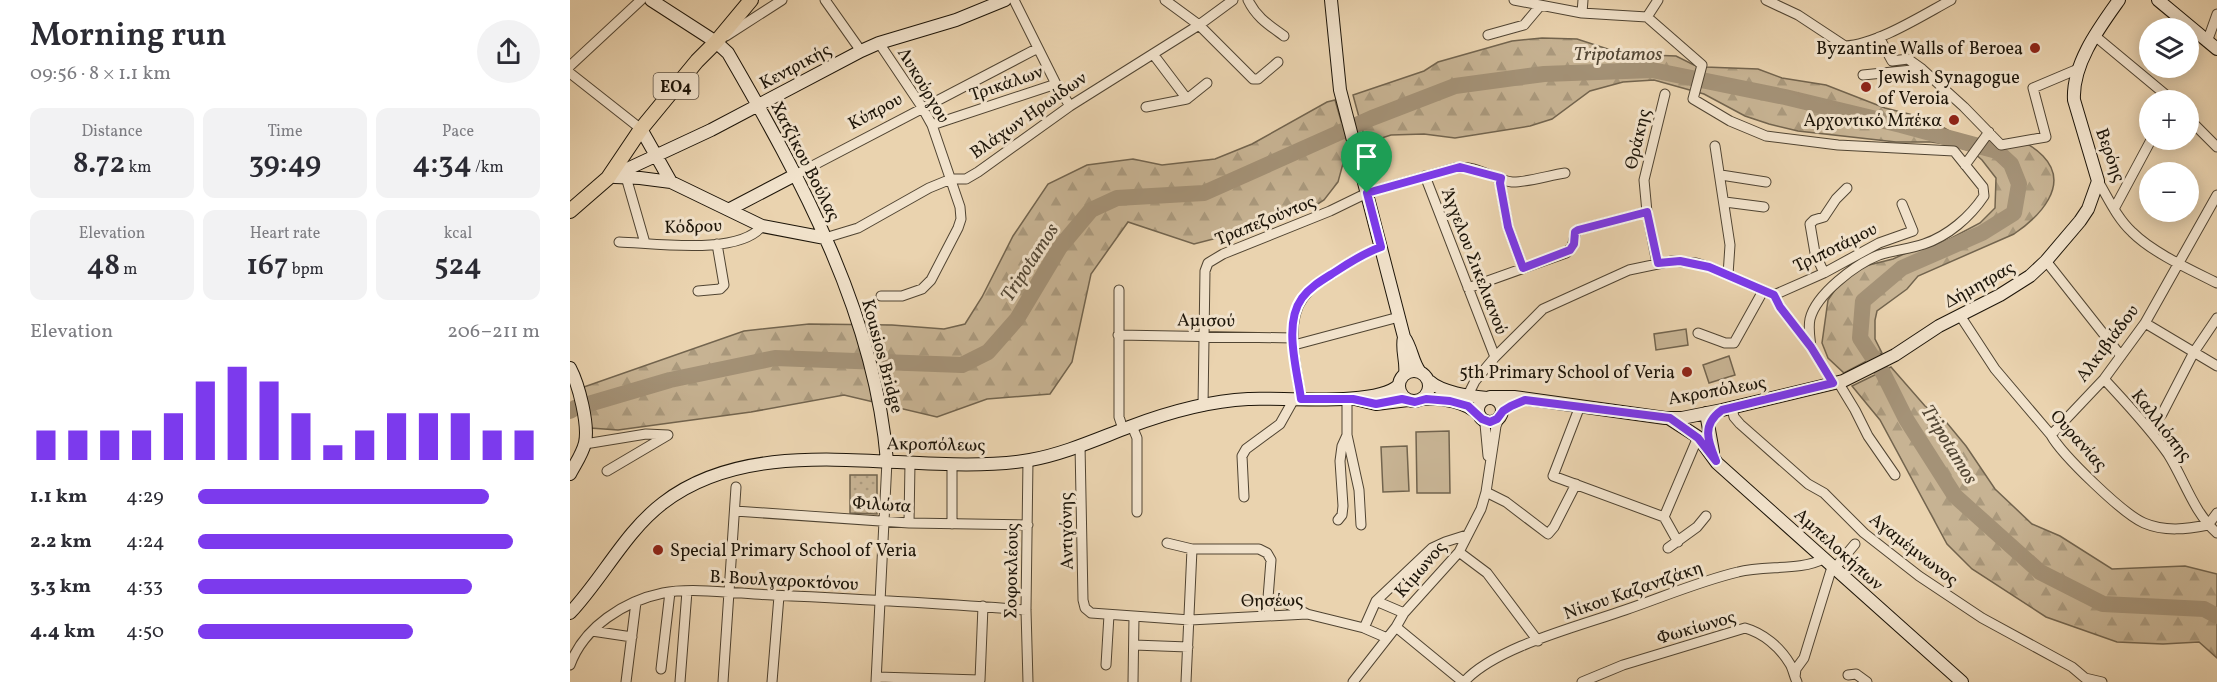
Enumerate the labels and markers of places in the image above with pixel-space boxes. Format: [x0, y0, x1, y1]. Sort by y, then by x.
place label: Byzantine Walls of Beroea [1816, 37, 2023, 62]
marker: Byzantine Walls of Beroea [2028, 41, 2042, 55]
place label: Jewish Synagogue of Veroia [1878, 66, 2020, 112]
marker: Jewish Synagogue of Veroia [1859, 80, 1873, 94]
place label: Αρχοντικό Μπέκα [1803, 109, 1942, 134]
marker: Αρχοντικό Μπέκα [1947, 113, 1961, 127]
pin [1341, 131, 1392, 193]
place label: 5th Primary School of Veria [1459, 361, 1675, 386]
marker: 5th Primary School of Veria [1680, 365, 1694, 379]
place label: Special Primary School of Veria [670, 539, 917, 564]
marker: Special Primary School of Veria [651, 543, 665, 557]

